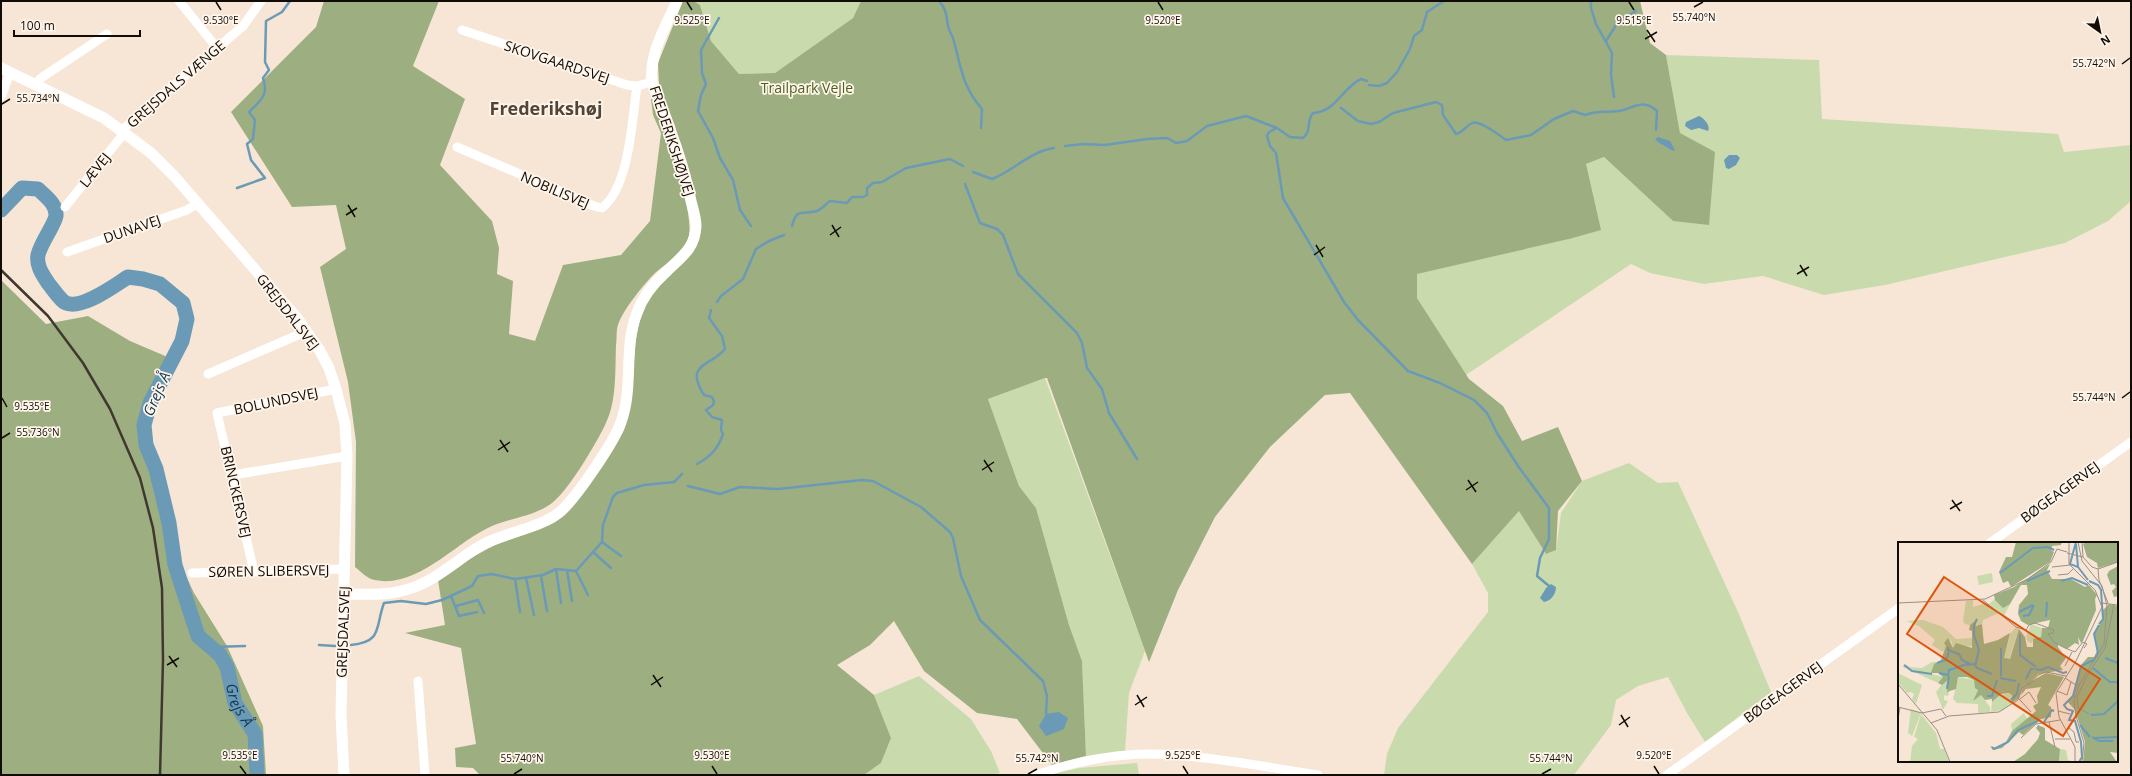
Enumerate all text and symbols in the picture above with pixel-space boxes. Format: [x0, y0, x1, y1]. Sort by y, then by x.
text: 55.740°N [1672, 10, 1716, 24]
scale bar [14, 12, 140, 38]
north arrow [2080, 12, 2120, 52]
text: 9.530°E [203, 13, 239, 27]
text: 9.525°E [674, 13, 710, 27]
text: 9.520°E [1145, 13, 1181, 27]
text: 9.515°E [1616, 13, 1652, 27]
text: 100 m [20, 17, 55, 34]
text: N [2098, 32, 2114, 50]
street label: GREJSDALS VÆNGE [122, 36, 229, 132]
street label: SKOVGAARDSVEJ [502, 36, 612, 88]
text: 55.742°N [2072, 56, 2116, 70]
park label: Trailpark Vejle [761, 78, 853, 97]
street label: FREDERIKSHØJVEJ [646, 83, 699, 199]
text: 55.734°N [16, 91, 60, 105]
district label: Frederikshøj [490, 96, 602, 120]
street label: LÆVEJ [75, 148, 114, 191]
street label: NOBILISVEJ [518, 166, 593, 213]
street label: DUNAVEJ [101, 210, 163, 247]
street label: GREJSDALSVEJ [253, 270, 324, 354]
water label: Grejs Å [138, 368, 174, 419]
street label: BOLUNDSVEJ [232, 382, 320, 419]
text: 55.744°N [2072, 390, 2116, 404]
text: 9.535°E [14, 399, 50, 413]
text: 55.736°N [16, 425, 60, 439]
street label: BRINCKERSVEJ [217, 444, 256, 540]
street label: BØGEAGERVEJ [2016, 457, 2103, 527]
inset map [1898, 542, 2118, 762]
street label: SØREN SLIBERSVEJ [208, 560, 330, 581]
street label: GREJSDALSVEJ [331, 586, 354, 678]
street label: BØGEAGERVEJ [1739, 657, 1826, 727]
water label: Grejs Å [222, 681, 259, 730]
text: 9.535°E [222, 748, 258, 762]
text: 9.530°E [694, 748, 730, 762]
text: 9.525°E [1165, 748, 1201, 762]
text: 9.520°E [1636, 748, 1672, 762]
text: 55.740°N [500, 751, 544, 765]
text: 55.742°N [1015, 751, 1059, 765]
text: 55.744°N [1529, 751, 1573, 765]

